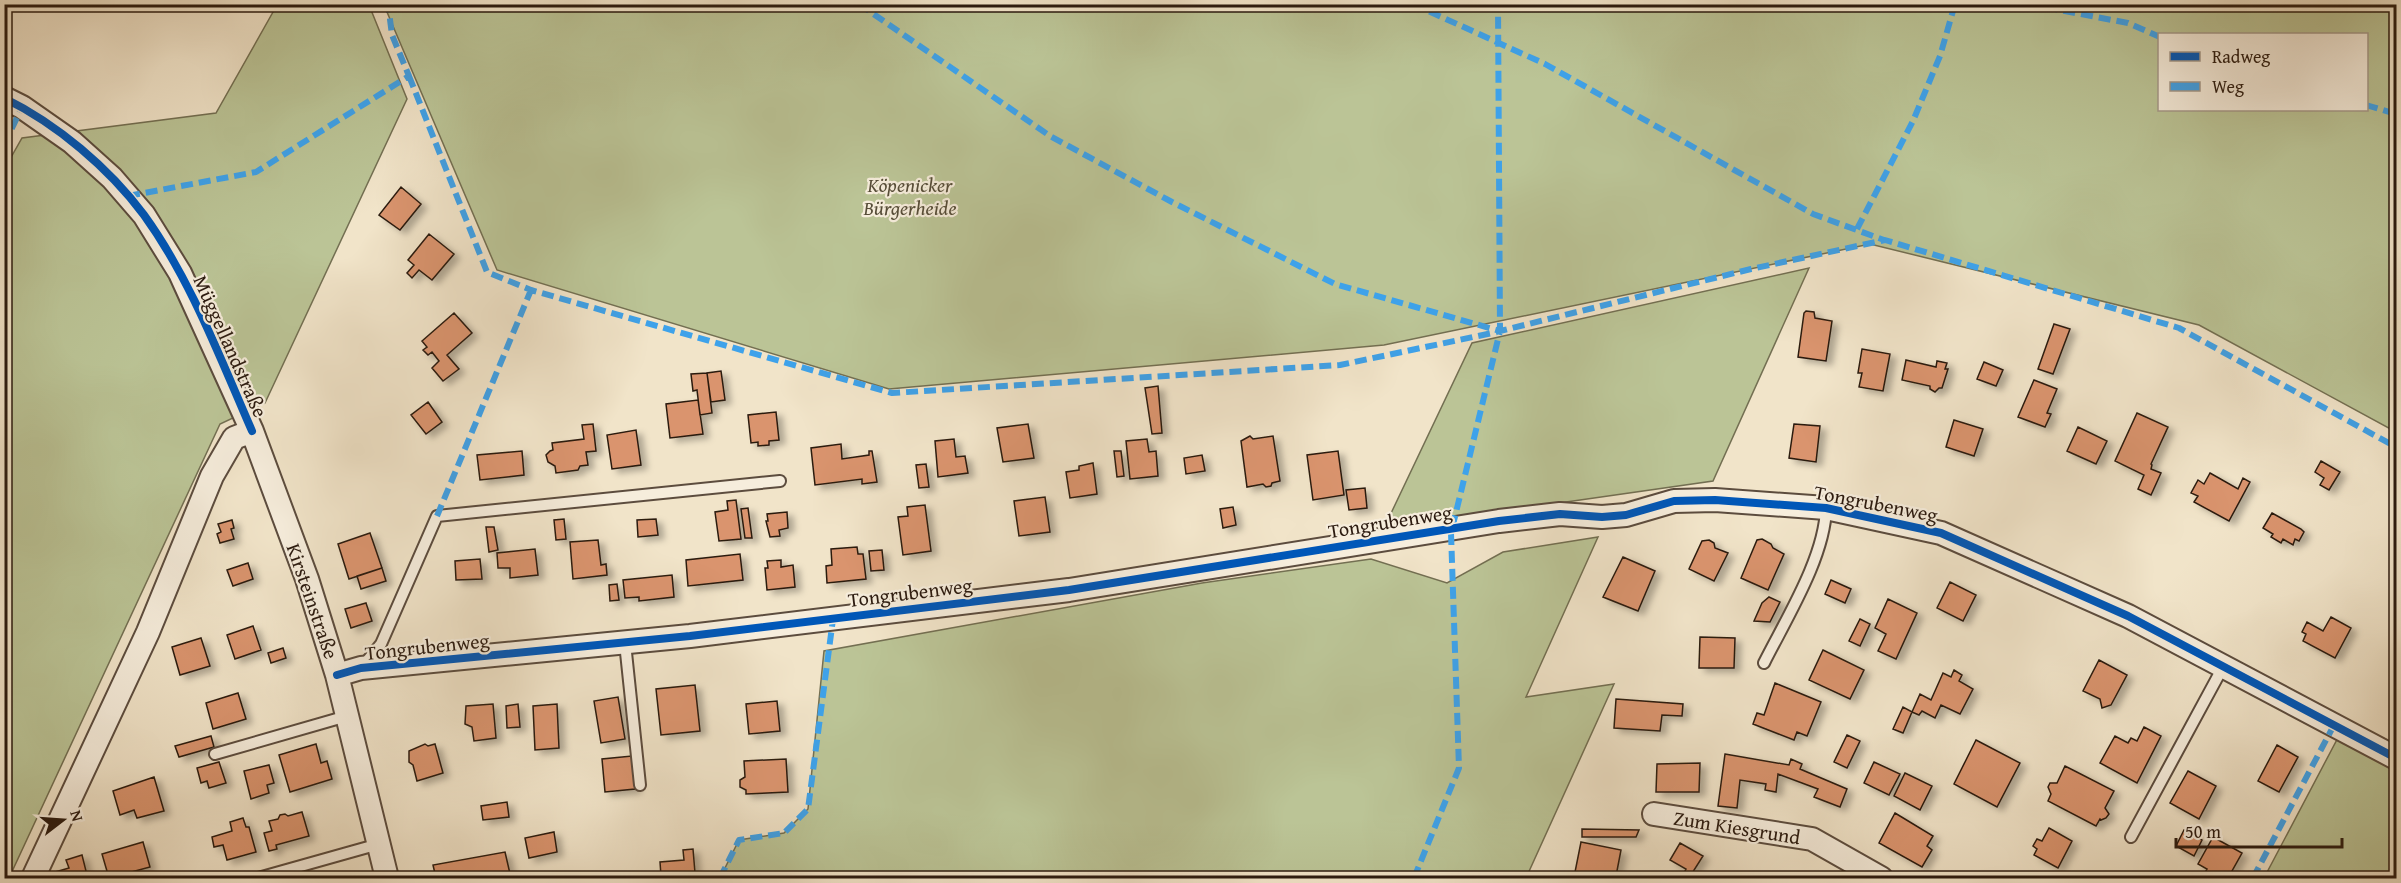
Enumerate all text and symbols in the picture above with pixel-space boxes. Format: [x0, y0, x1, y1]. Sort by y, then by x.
legend [2158, 33, 2368, 111]
text: Radweg [2212, 43, 2270, 70]
text: Weg [2212, 73, 2244, 100]
park label: Köpenicker Bürgerheide [863, 170, 956, 222]
street label: Müggellandstraße [187, 270, 275, 422]
street label: Tongrubenweg [1812, 477, 1940, 529]
street label: Tongrubenweg [1326, 497, 1454, 545]
street label: Kirsteinstraße [280, 539, 346, 663]
street label: Tongrubenweg [846, 570, 974, 614]
street label: Tongrubenweg [363, 625, 491, 667]
north arrow [33, 790, 93, 850]
street label: Zum Kiesgrund [1672, 803, 1803, 851]
text: N [64, 807, 90, 825]
scale bar [2176, 811, 2342, 849]
text: 50 m [2185, 818, 2221, 845]

